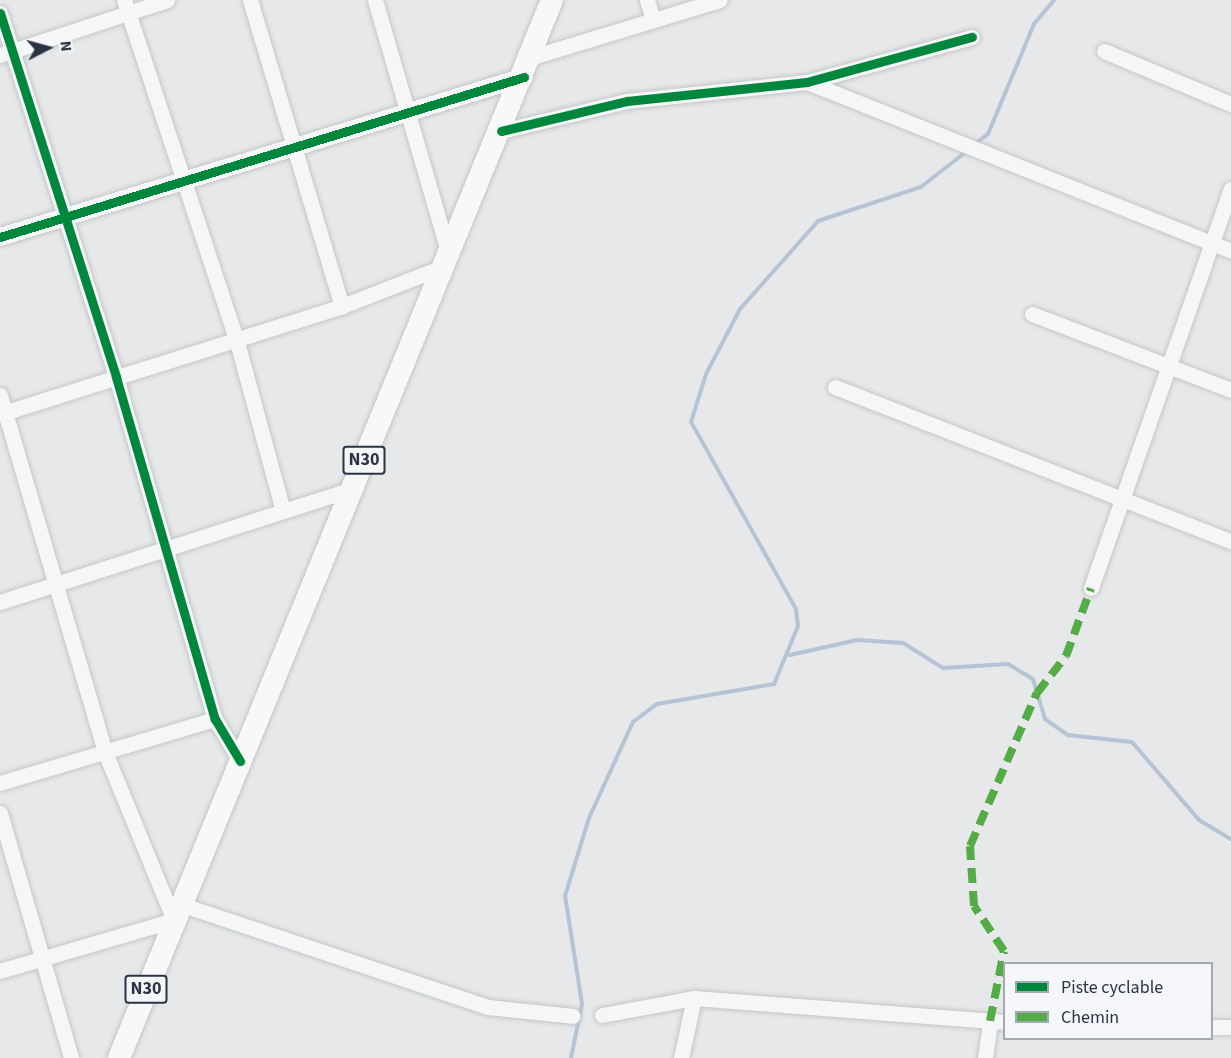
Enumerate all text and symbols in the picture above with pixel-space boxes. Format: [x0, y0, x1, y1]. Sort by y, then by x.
north arrow [18, 18, 78, 78]
text: N [54, 40, 77, 53]
road number: N30 [342, 445, 386, 475]
legend [1003, 962, 1213, 1040]
road number: N30 [124, 974, 168, 1004]
text: Piste cyclable [1061, 975, 1163, 1000]
text: Chemin [1061, 1005, 1119, 1030]

